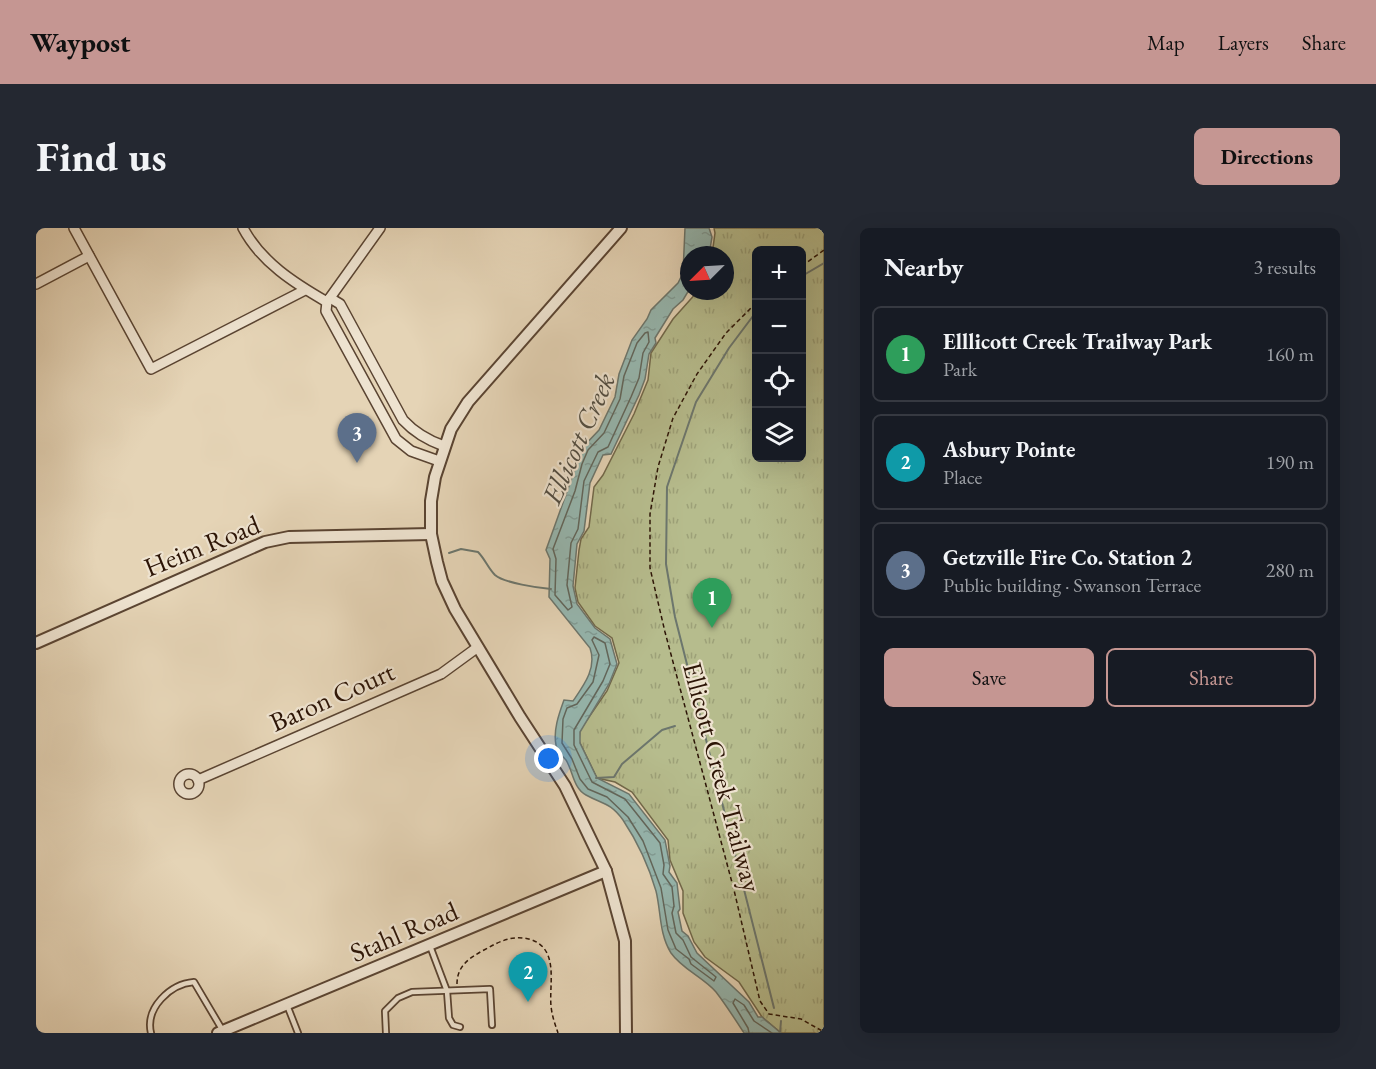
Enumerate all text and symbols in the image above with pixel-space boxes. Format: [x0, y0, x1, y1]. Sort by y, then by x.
text: Waypost [30, 24, 131, 60]
text: Map [1147, 29, 1185, 56]
text: Layers [1218, 29, 1269, 56]
text: Share [1302, 29, 1346, 56]
button: Directions [1194, 128, 1340, 185]
text: Find us [36, 129, 167, 184]
north arrow [680, 246, 734, 300]
map controls [752, 246, 806, 462]
button: + [752, 246, 806, 300]
text: Nearby [884, 250, 964, 284]
text: 3 results [1253, 254, 1316, 280]
button: − [752, 300, 806, 354]
text: Elllicott Creek Trailway Park [943, 327, 1212, 356]
text: 1 [900, 341, 911, 367]
text: 160 m [1266, 341, 1314, 367]
button: locate [752, 354, 806, 408]
text: Park [943, 356, 977, 382]
water label: Ellicott Creek [533, 367, 623, 510]
button: layers [752, 408, 806, 462]
pin: 3 [338, 414, 376, 463]
text: Asbury Pointe [943, 435, 1076, 464]
text: 2 [900, 449, 911, 475]
text: 190 m [1266, 449, 1314, 475]
text: Place [943, 464, 982, 490]
street label: Heim Road [139, 506, 265, 585]
text: Getzville Fire Co. Station 2 [943, 543, 1192, 572]
text: 3 [900, 557, 911, 583]
text: 280 m [1266, 557, 1314, 583]
text: Public building · Swanson Terrace [943, 572, 1201, 598]
pin: 1 [692, 578, 732, 628]
button: Save [884, 648, 1094, 707]
button: Share [1106, 648, 1316, 707]
street label: Baron Court [264, 653, 400, 740]
street label: Ellicott Creek Trailway [675, 658, 770, 896]
your location [534, 744, 563, 773]
street label: Stahl Road [344, 893, 463, 970]
pin: 2 [508, 952, 548, 1002]

